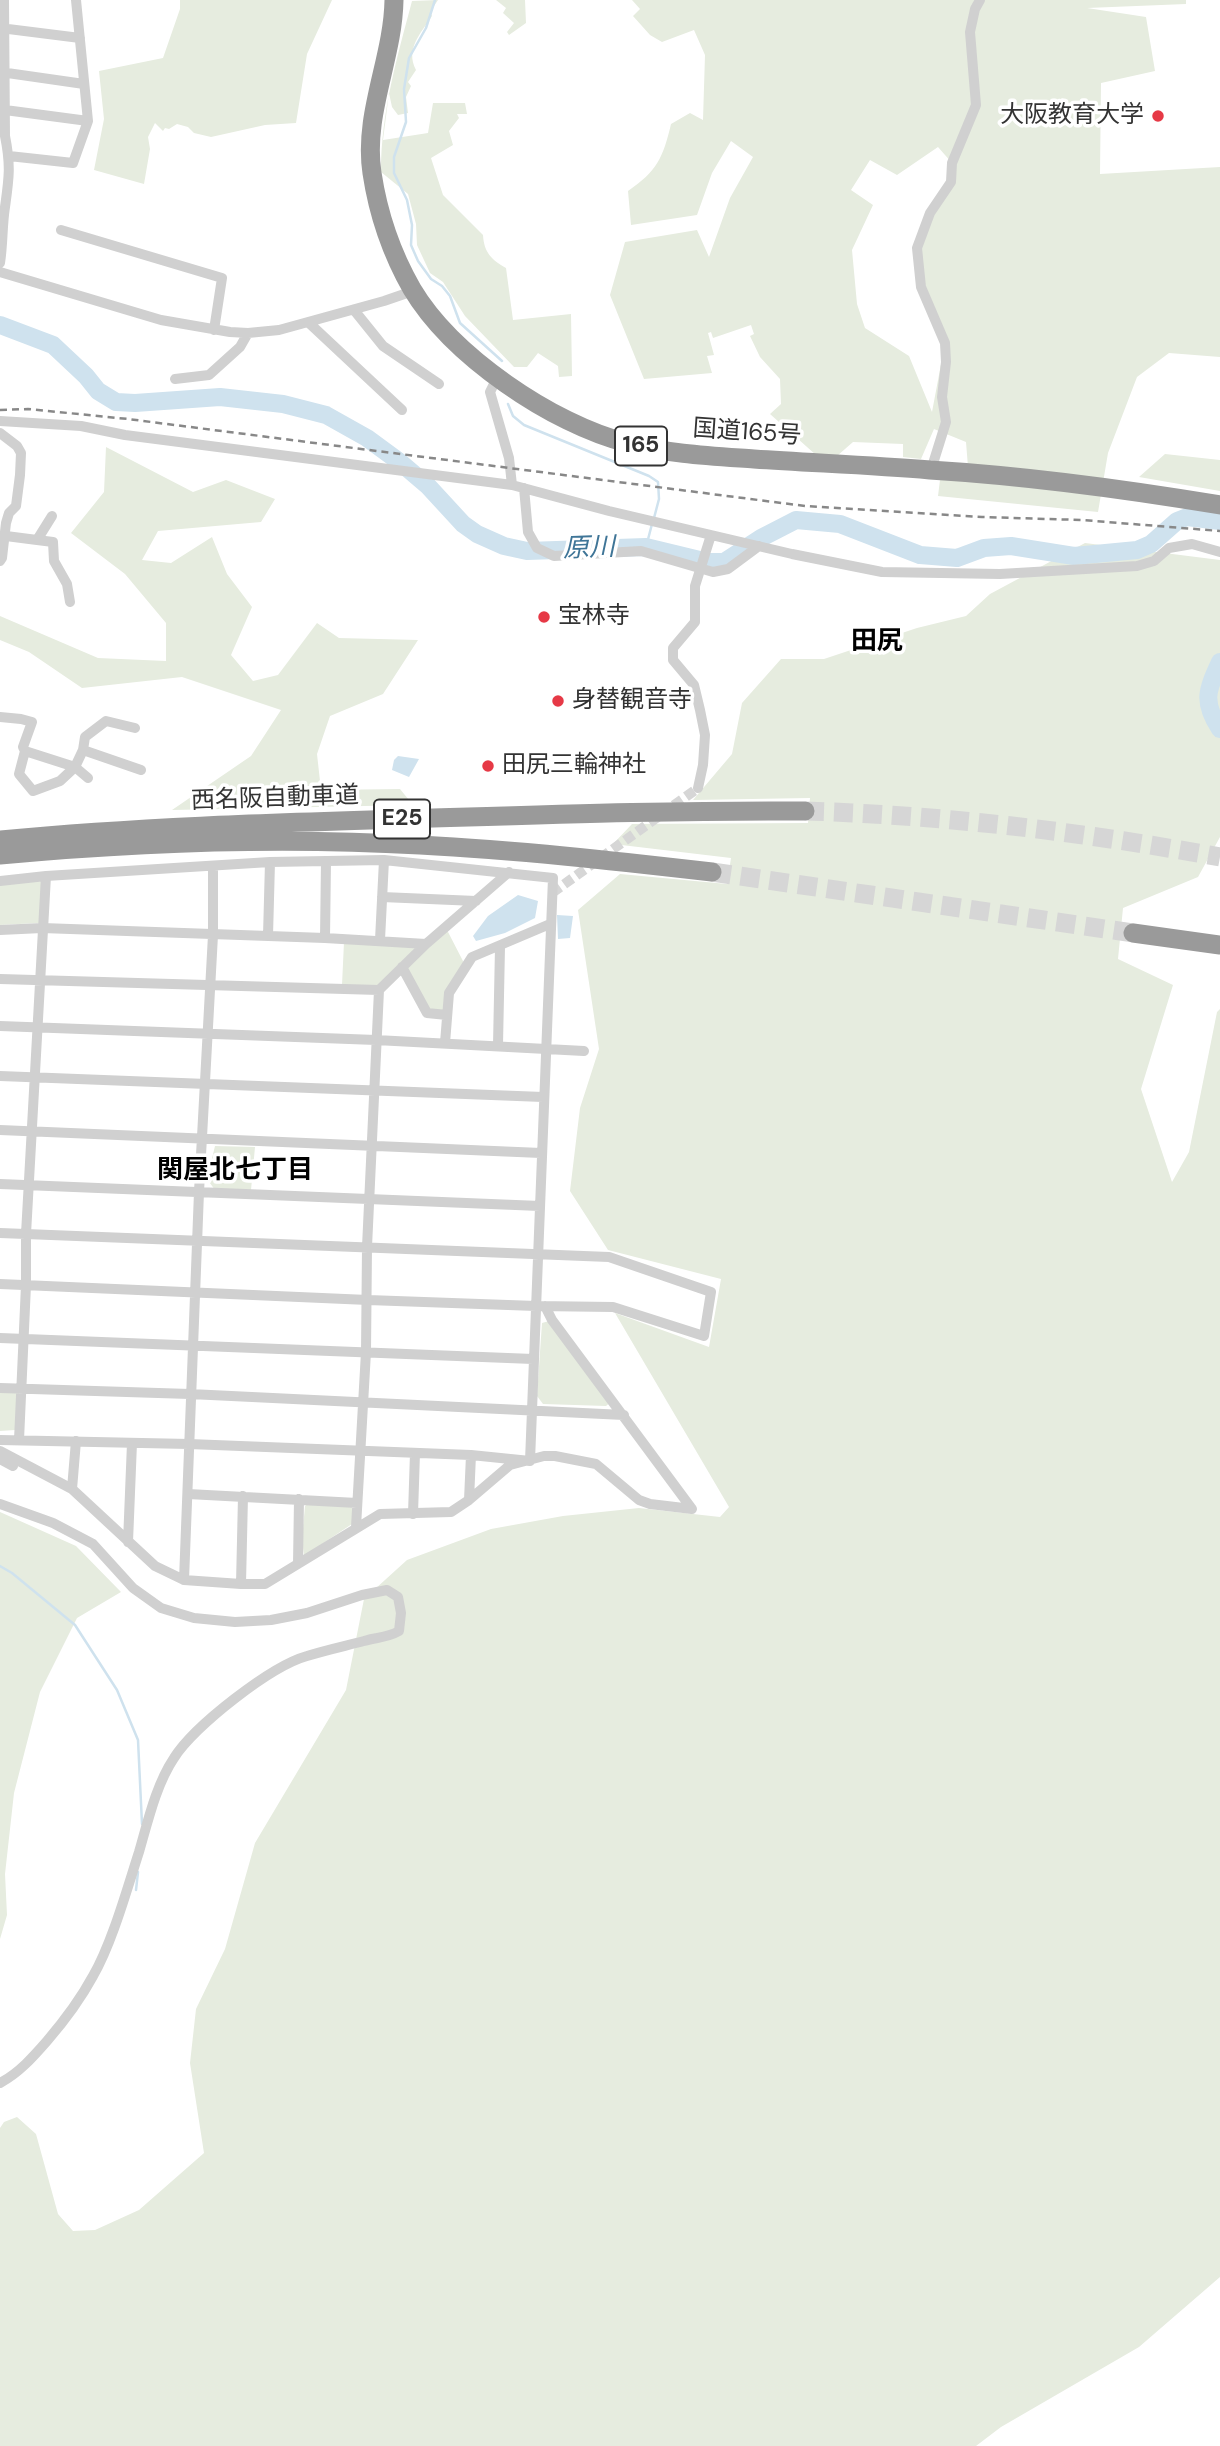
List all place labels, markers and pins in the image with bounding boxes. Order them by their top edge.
place label: 大阪教育大学 [1000,102,1144,130]
marker: 大阪教育大学 [1150,108,1166,124]
place label: 宝林寺 [558,603,630,631]
marker: 宝林寺 [536,609,552,625]
place label: 身替観音寺 [572,687,692,715]
marker: 身替観音寺 [550,693,566,709]
place label: 田尻三輪神社 [502,752,646,780]
marker: 田尻三輪神社 [480,758,496,774]

